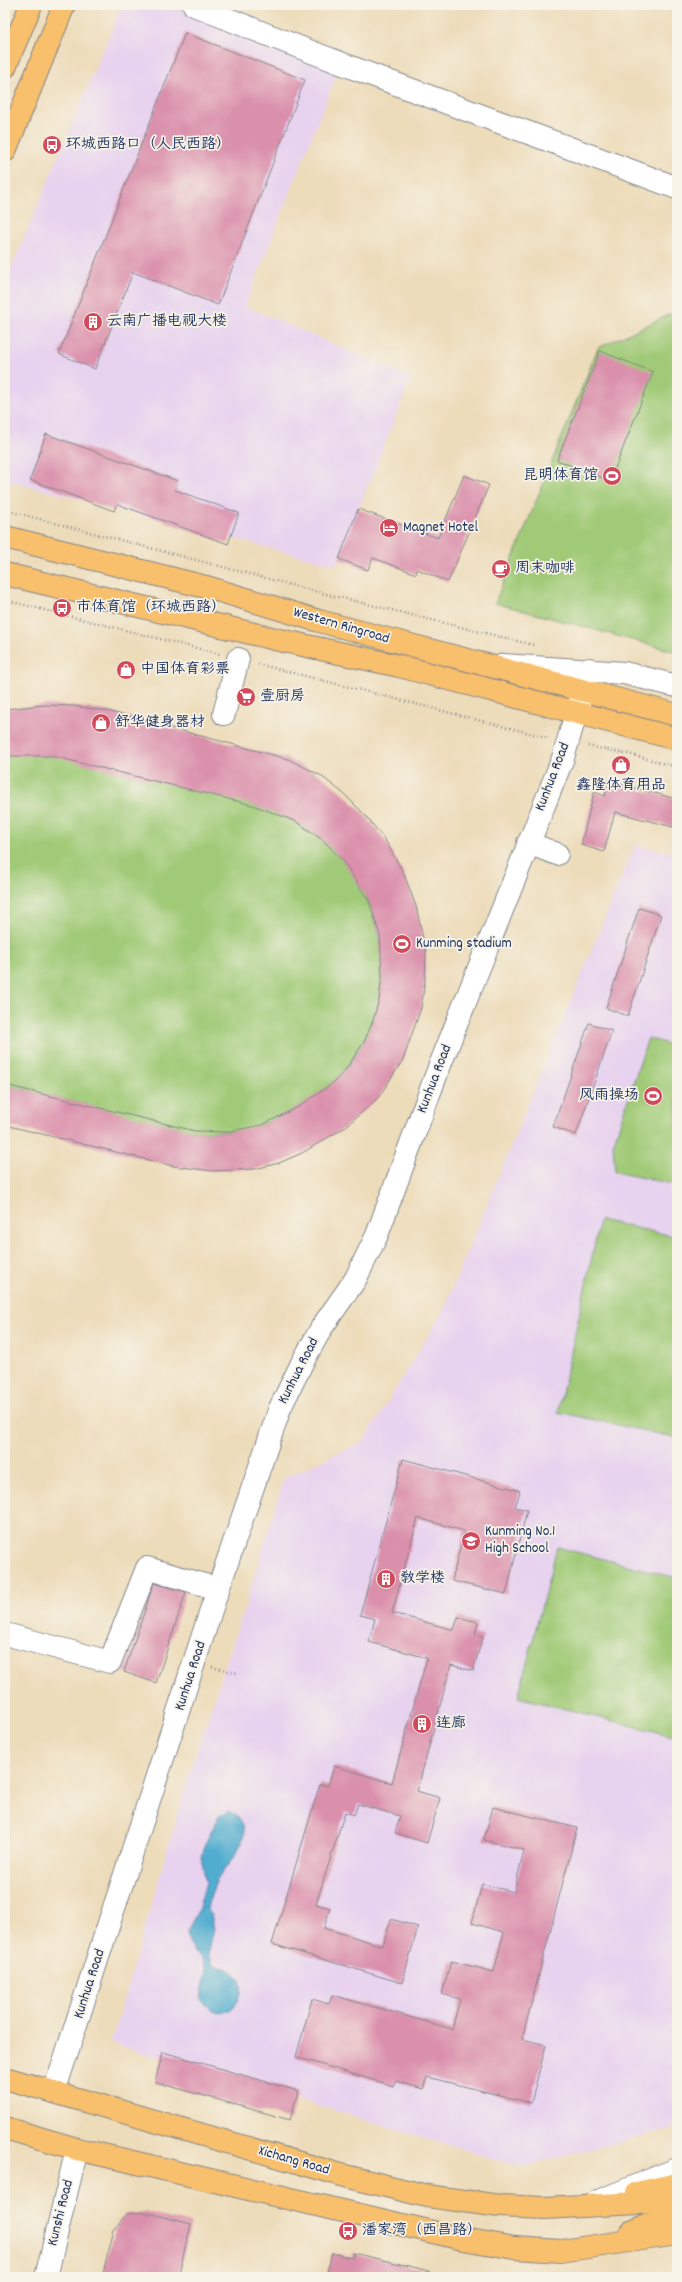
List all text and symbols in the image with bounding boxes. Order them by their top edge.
bus stop icon: 环城西路口（人民西路） [41,134,63,156]
place label: 环城西路口（人民西路） [66,134,231,156]
building icon: 云南广播电视大楼 [82,311,104,333]
place label: 云南广播电视大楼 [107,311,227,333]
place label: 昆明体育馆 [523,465,598,487]
sports icon: 昆明体育馆 [601,465,623,487]
hotel icon: Magnet Hotel [378,517,400,539]
place label: Magnet Hotel [403,517,478,539]
cafe icon: 周末咖啡 [490,558,512,580]
place label: 周末咖啡 [515,558,575,580]
bus stop icon: 市体育馆（环城西路） [51,597,73,619]
place label: 市体育馆（环城西路） [76,597,226,619]
street label: Western Ringroad [290,602,392,650]
shop icon: 中国体育彩票 [115,659,137,681]
place label: 中国体育彩票 [140,659,230,681]
supermarket icon: 壹厨房 [235,686,257,708]
place label: 壹厨房 [260,686,305,708]
shop icon: 舒华健身器材 [90,712,112,734]
place label: 舒华健身器材 [115,712,205,734]
street label: Kunhua Road [530,739,576,815]
shop icon: 鑫隆体育用品 [610,754,632,776]
place label: 鑫隆体育用品 [576,775,666,797]
sports icon: Kunming stadium [391,933,413,955]
place label: Kunming stadium [416,933,512,955]
street label: Kunhua Road [412,1041,458,1117]
place label: 风雨操场 [579,1085,639,1107]
sports icon: 风雨操场 [642,1085,664,1107]
street label: Kunhua Road [273,1334,325,1408]
place label: Kunming No.1 High School [485,1521,555,1560]
school or university icon: Kunming No.1 High School [460,1530,482,1552]
building icon: 教学楼 [375,1568,397,1590]
place label: 教学楼 [400,1568,445,1590]
street label: Kunhua Road [169,1638,213,1714]
building icon: 连廊 [411,1713,433,1735]
place label: 连廊 [436,1713,466,1735]
street label: Kunhua Road [68,1946,112,2022]
street label: Xichang Road [256,2140,332,2182]
street label: Kunshi Road [42,2177,80,2249]
bus stop icon: 潘家湾（西昌路） [337,2220,359,2242]
place label: 潘家湾（西昌路） [362,2220,482,2242]

